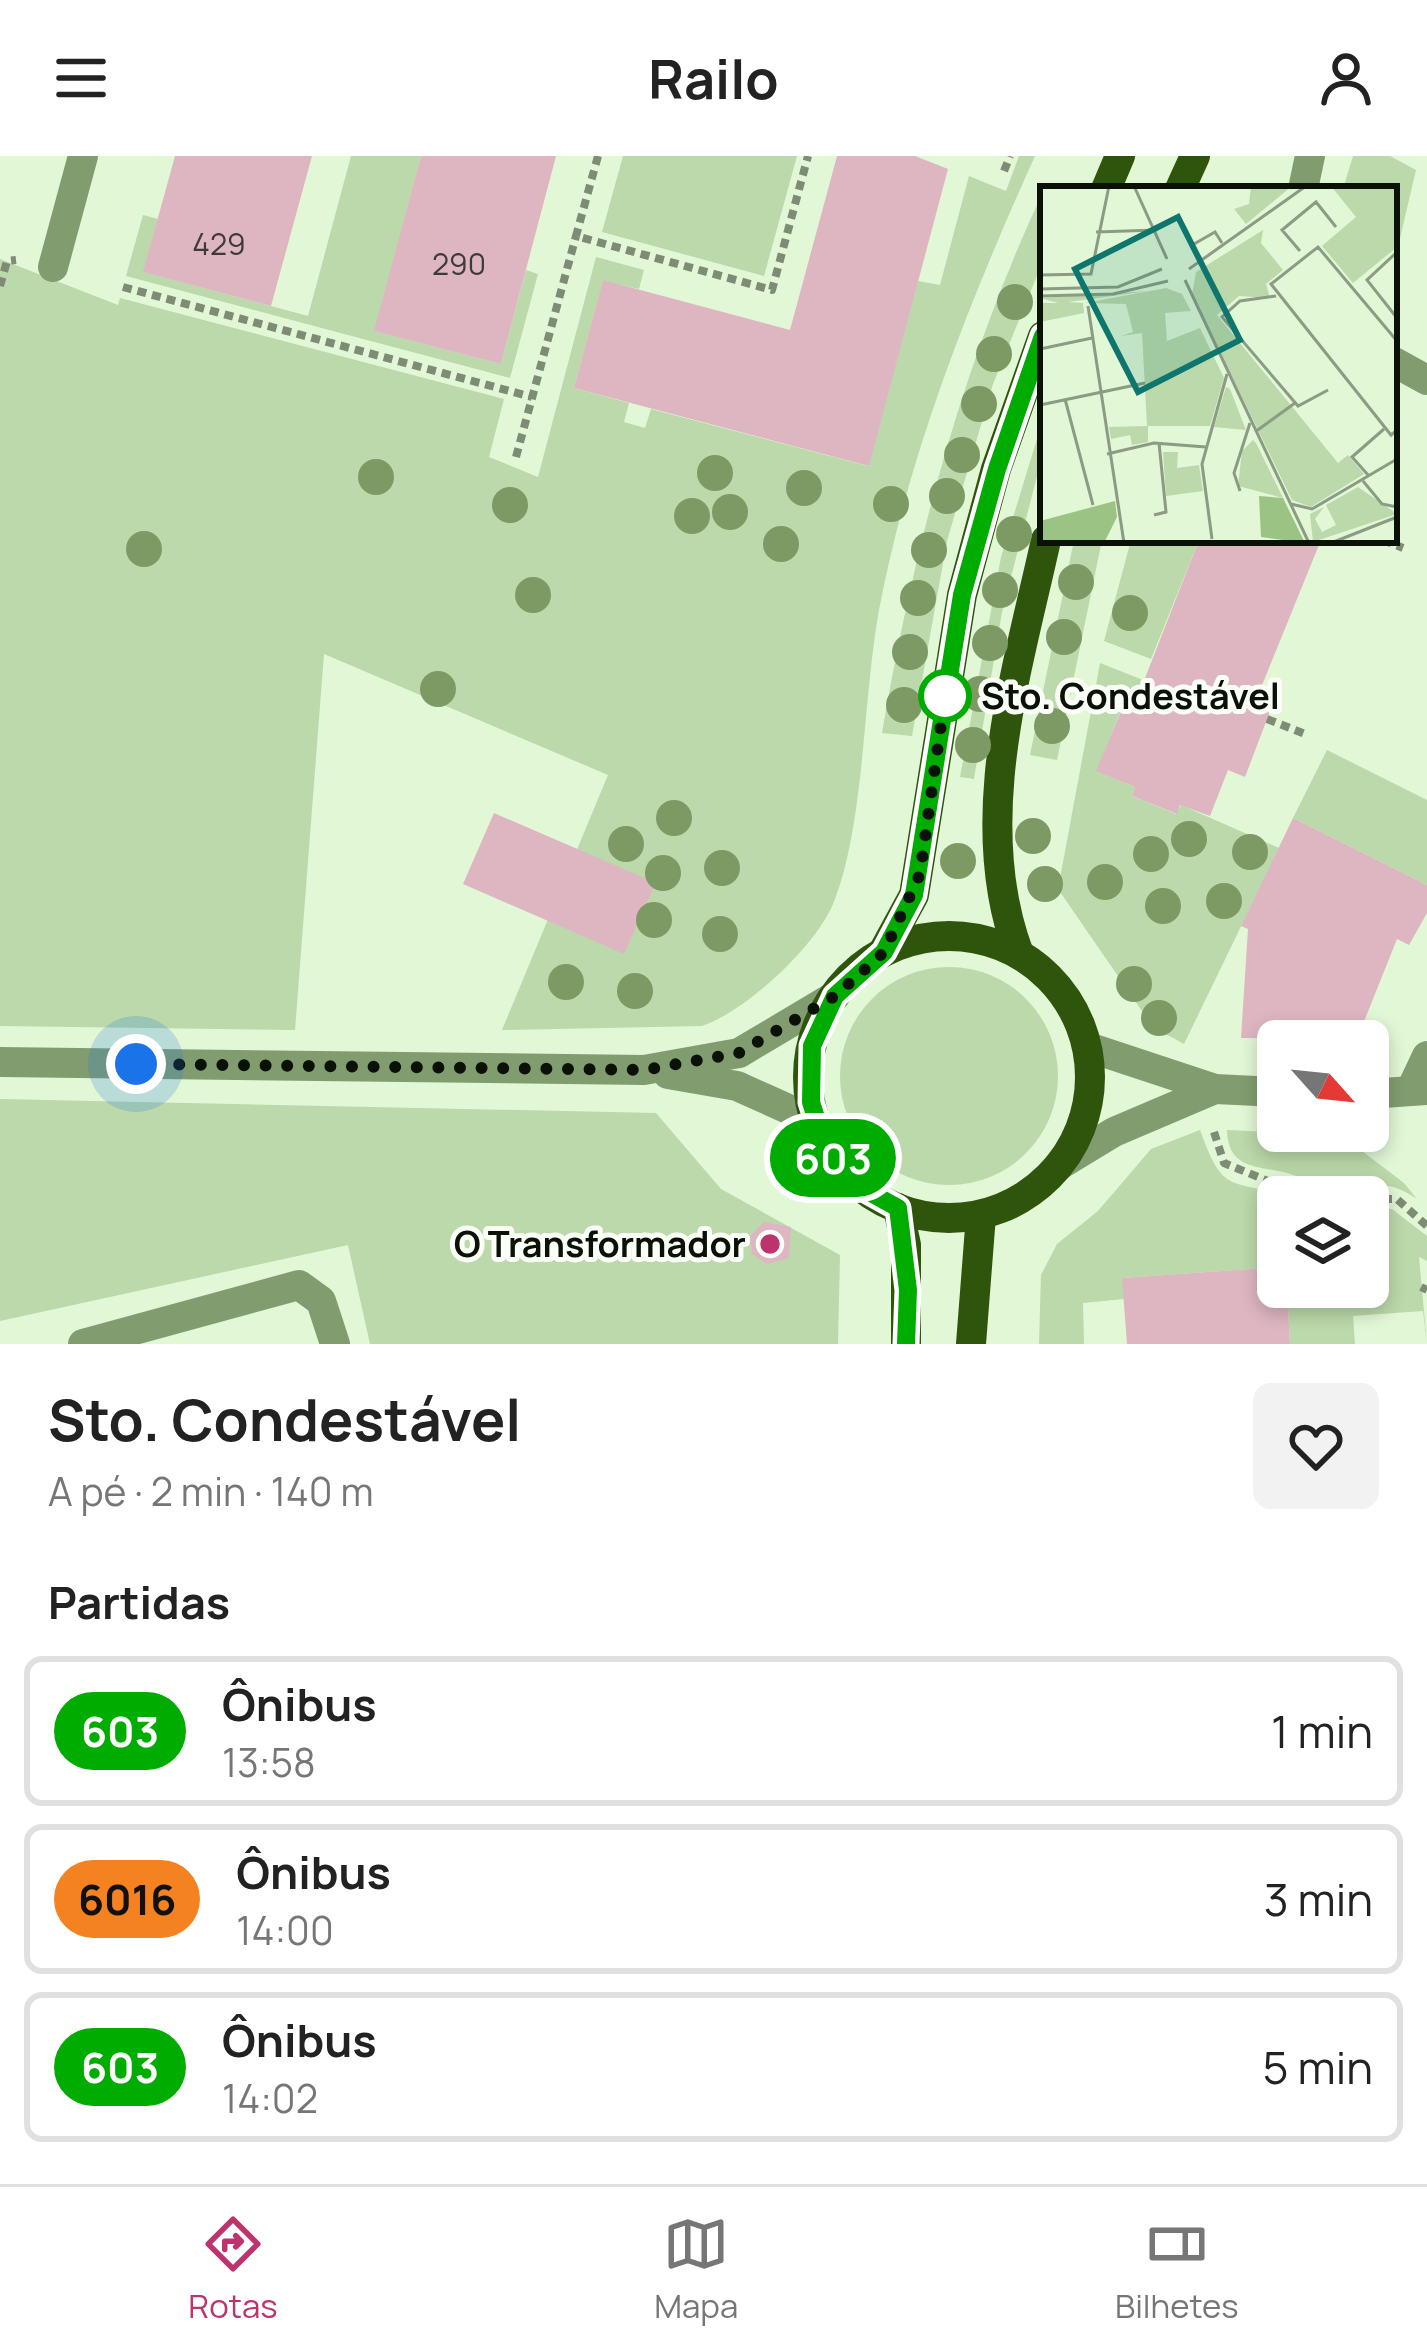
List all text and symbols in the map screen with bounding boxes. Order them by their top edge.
text: Railo [648,41,779,115]
icon: menu [48,45,114,111]
icon: person [1313,45,1379,111]
inset map [1040,186,1397,543]
house number: 429 [192,223,246,264]
house number: 290 [432,243,486,284]
marker: Sto. Condestável [920,671,970,721]
place label: Sto. Condestável [981,671,1280,720]
north arrow [1257,1020,1389,1152]
map controls [1257,1020,1389,1308]
your location [106,1034,166,1094]
line badge: 603 [764,1119,902,1197]
text: 603 [794,1129,872,1187]
button: layers [1257,1176,1389,1308]
place label: O Transformador [454,1219,746,1268]
marker: O Transformador [757,1231,783,1257]
text: Sto. Condestável [48,1380,521,1458]
button: heart [1253,1383,1379,1509]
text: A pé · 2 min · 140 m [48,1464,374,1518]
text: Partidas [48,1571,230,1633]
text: Ônibus [222,1673,377,1735]
text: 1 min [1271,1700,1373,1762]
text: 603 [81,1702,159,1760]
text: 13:58 [222,1735,316,1789]
text: Ônibus [236,1841,391,1903]
text: 3 min [1264,1868,1373,1930]
text: 6016 [78,1870,176,1928]
text: 14:00 [236,1903,334,1957]
text: Ônibus [222,2009,377,2071]
text: 5 min [1263,2036,1373,2098]
text: 603 [81,2038,159,2096]
text: 14:02 [222,2071,318,2125]
tab: Rotas [188,2211,278,2328]
tab: Mapa [654,2211,738,2328]
tab: Bilhetes [1115,2211,1239,2328]

